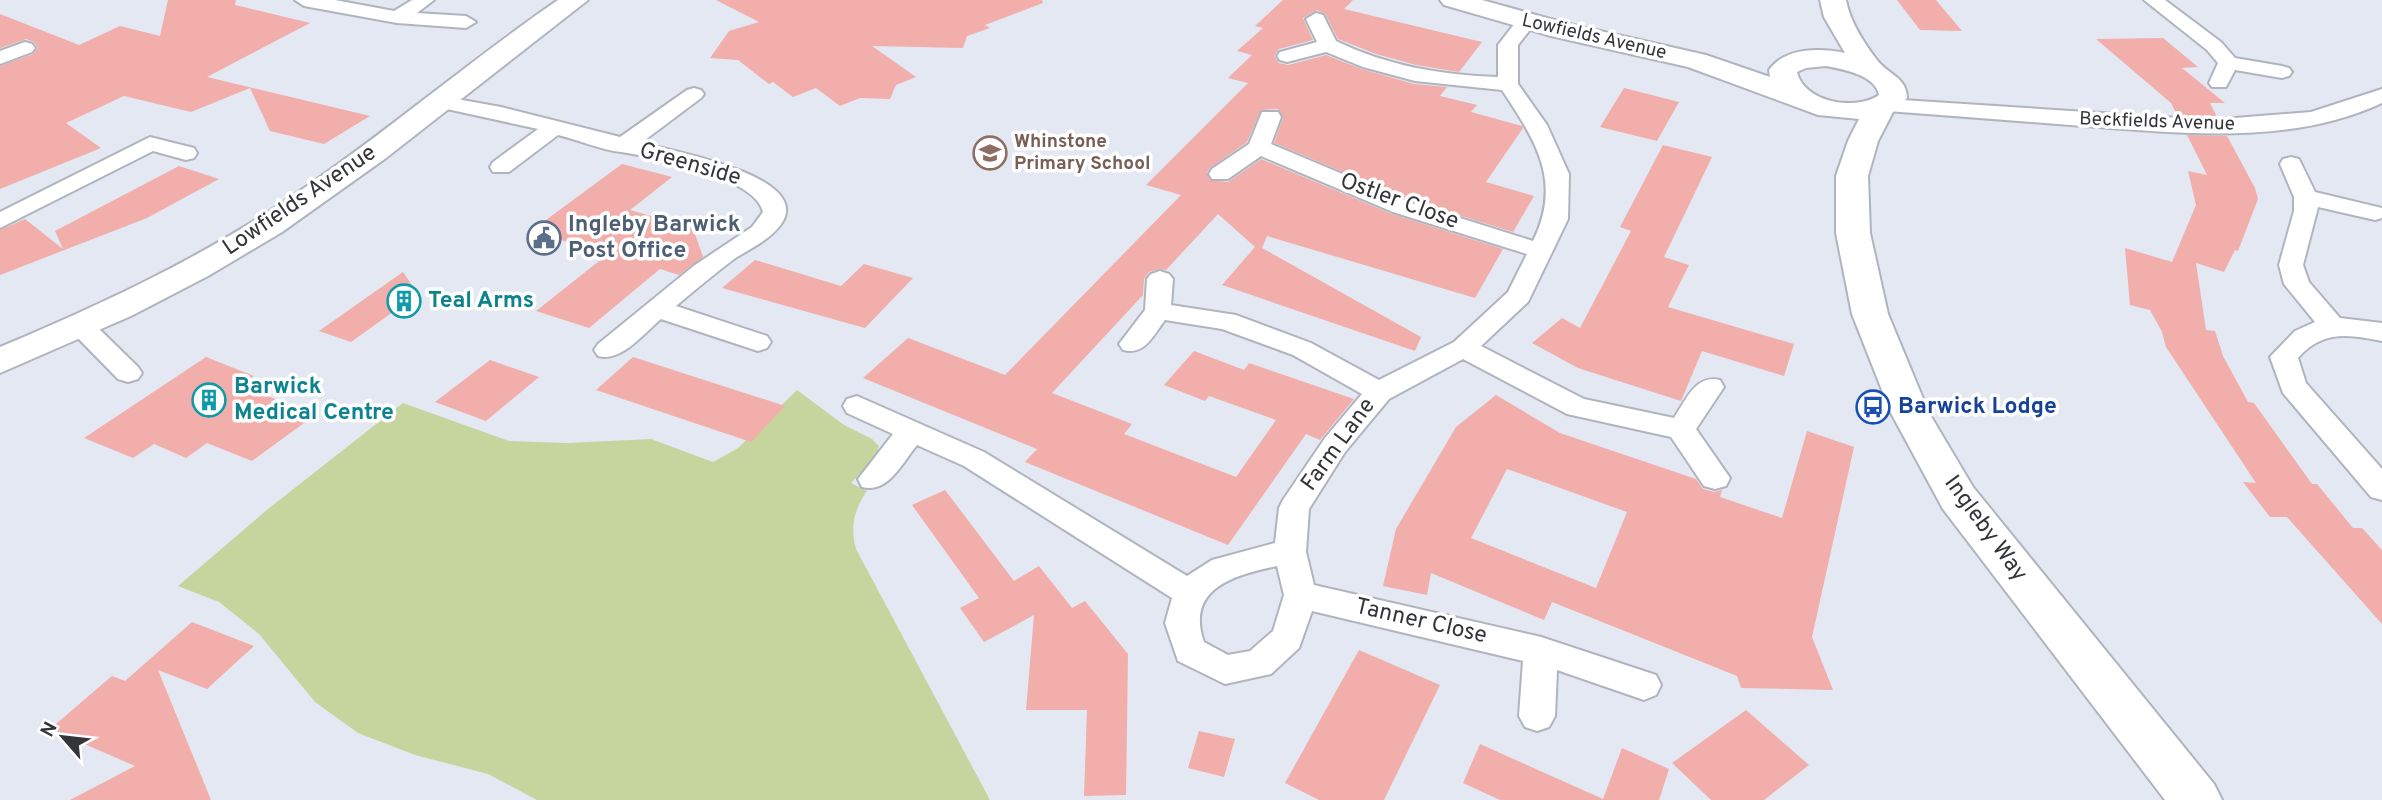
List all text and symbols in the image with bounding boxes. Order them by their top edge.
street label: Lowfields Avenue [1519,9,1669,65]
street label: Beckfields Avenue [2079,107,2235,137]
place label: Whinstone Primary School [1014,130,1150,176]
school or university icon: Whinstone Primary School [971,134,1009,172]
street label: Greenside [636,137,744,193]
street label: Lowfields Avenue [218,139,382,263]
street label: Ostler Close [1336,167,1462,237]
place label: Ingleby Barwick Post Office [568,211,741,266]
public building icon: Ingleby Barwick Post Office [525,219,563,257]
building icon: Teal Arms [385,282,423,320]
place label: Teal Arms [428,287,534,316]
place label: Barwick Medical Centre [234,373,394,428]
building icon: Barwick Medical Centre [190,381,228,419]
bus stop icon: Barwick Lodge [1854,388,1892,426]
street label: Farm Lane [1295,393,1383,497]
place label: Barwick Lodge [1898,393,2057,422]
street label: Ingleby Way [1937,470,2033,588]
street label: Tanner Close [1352,593,1490,651]
north arrow [28,702,98,772]
text: N [36,718,64,742]

